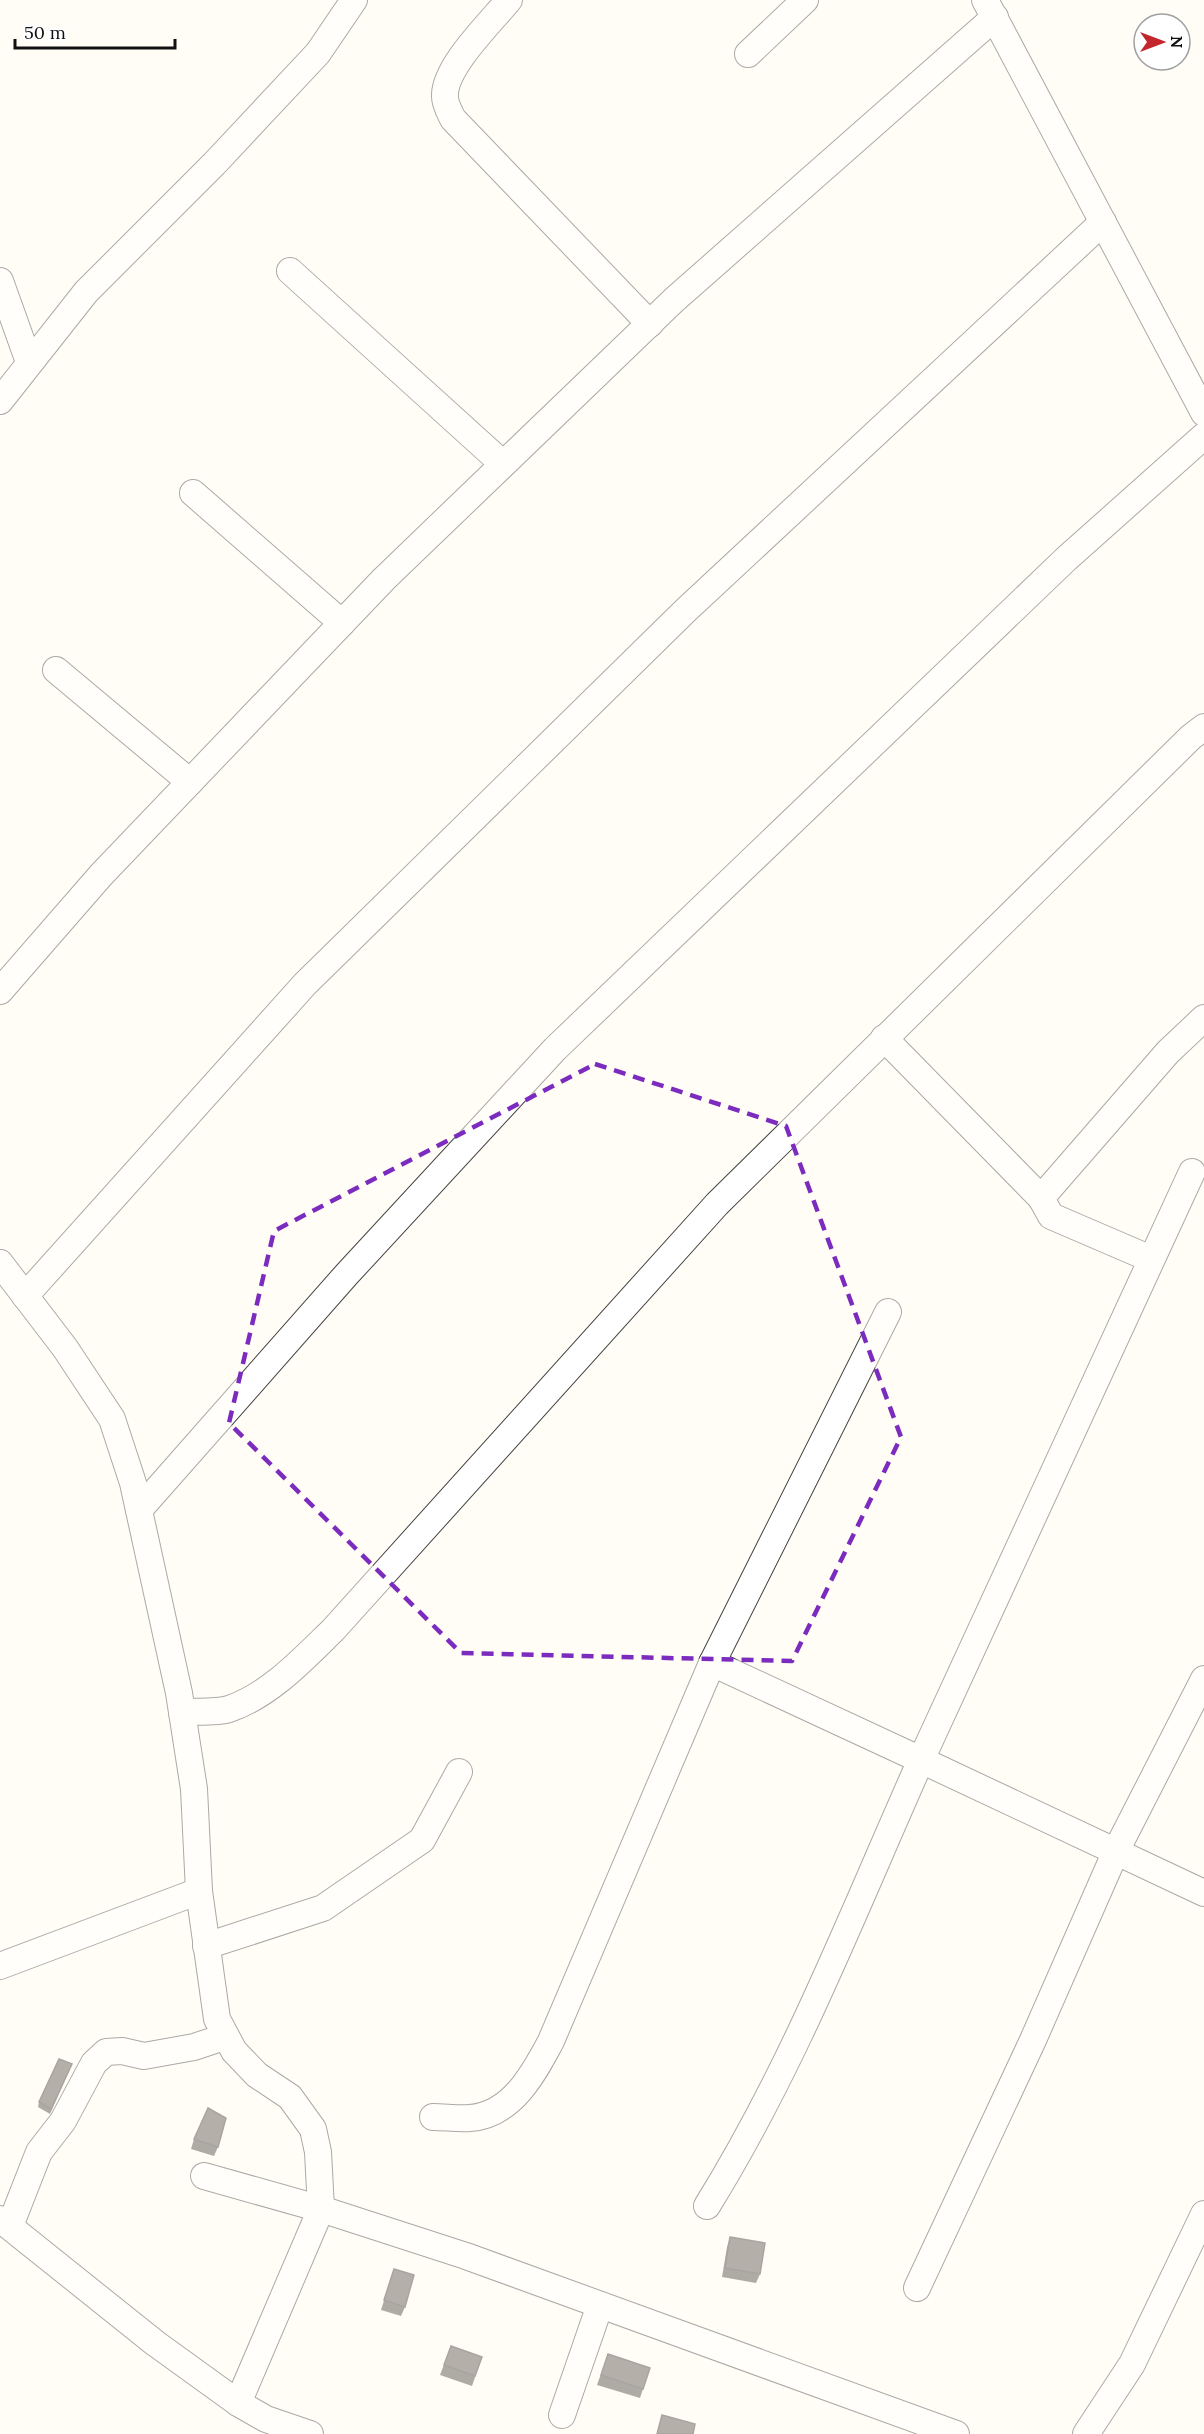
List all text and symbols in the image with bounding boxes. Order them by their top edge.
scale bar [15,12,176,50]
north arrow [1132,12,1192,72]
text: 50 m [24,21,66,44]
text: N [1167,36,1187,48]

